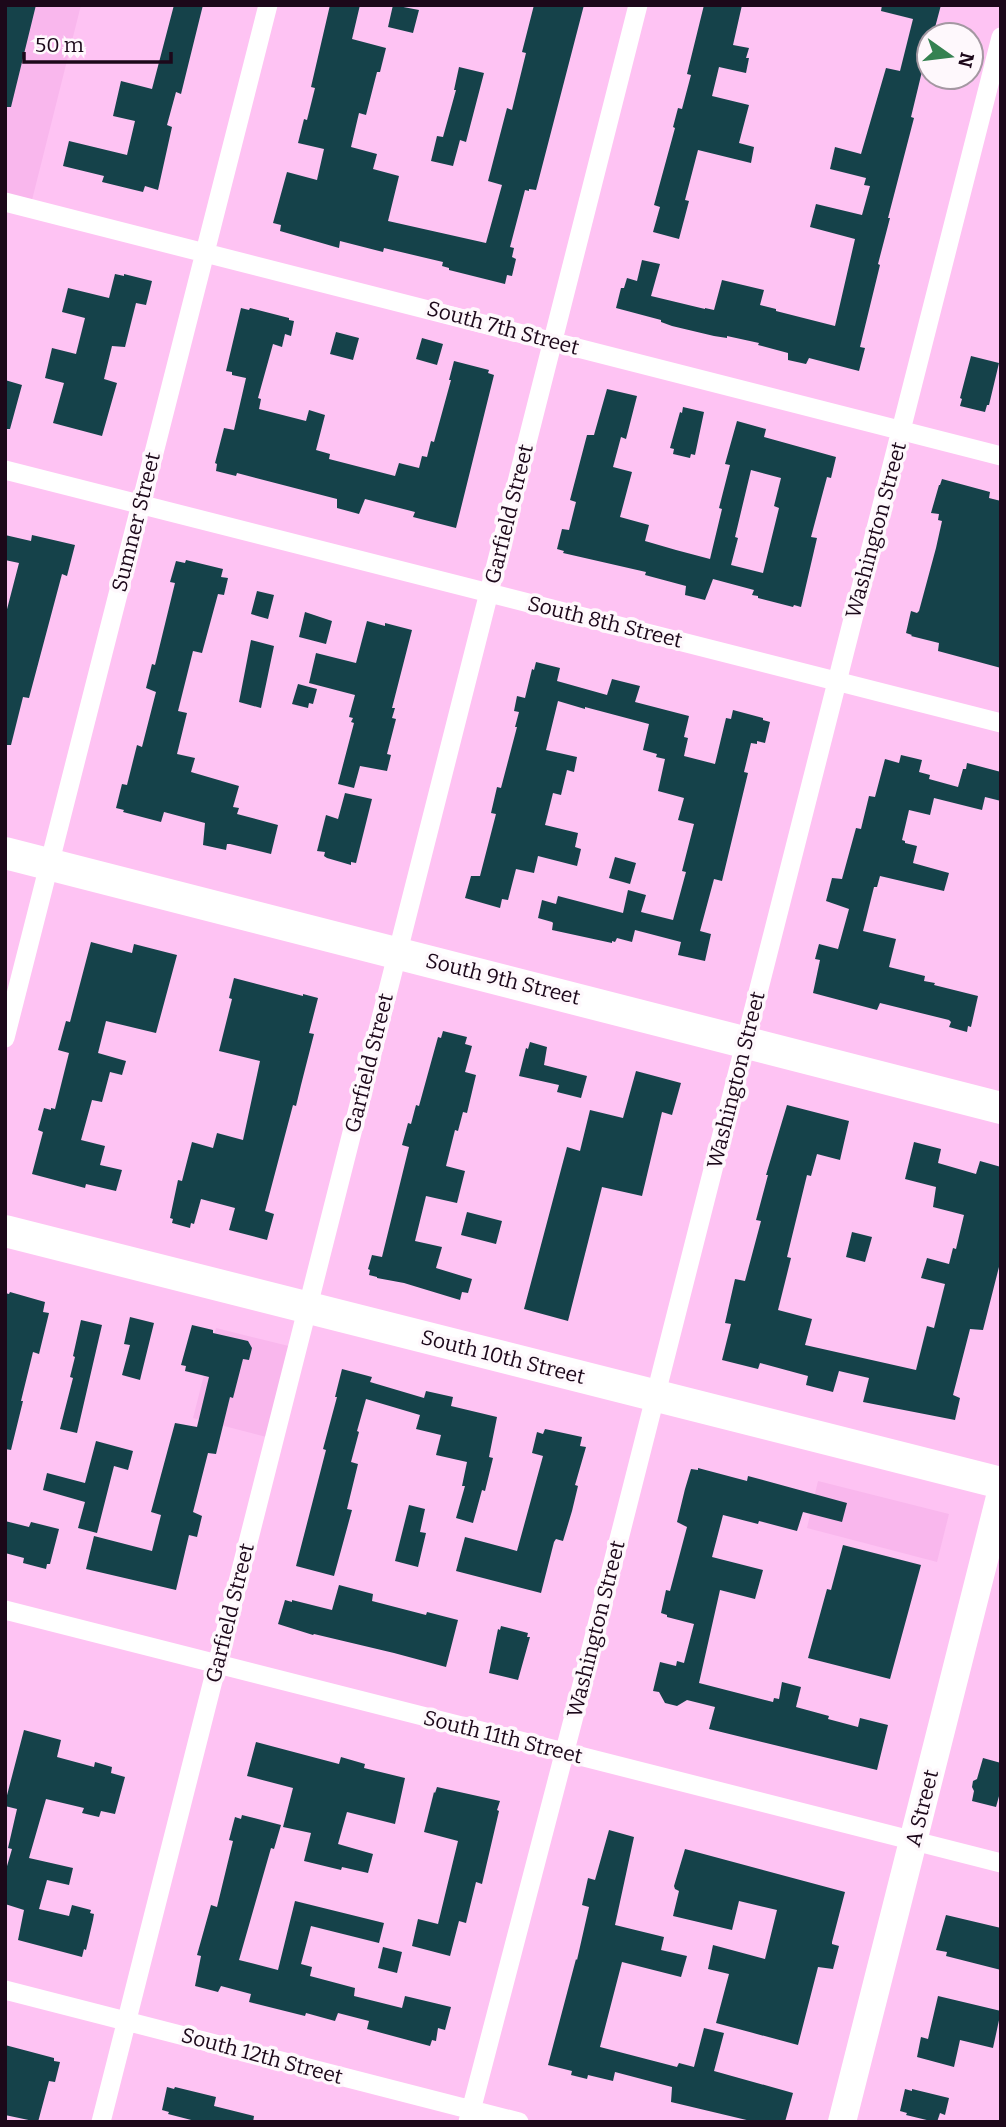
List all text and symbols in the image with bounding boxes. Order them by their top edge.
scale bar [24,21,172,65]
north arrow [915,21,985,91]
text: 50 m [35,32,84,58]
text: N [953,50,979,70]
street label: South 7th Street [424,295,582,361]
street label: Washington Street [840,439,912,621]
street label: Garfield Street [479,441,539,587]
street label: Sumner Street [106,449,166,594]
street label: South 8th Street [525,590,685,654]
street label: South 9th Street [423,947,583,1011]
street label: Washington Street [701,988,771,1171]
street label: Garfield Street [339,990,399,1136]
street label: South 10th Street [418,1324,588,1390]
street label: Washington Street [561,1537,631,1720]
street label: Garfield Street [200,1540,260,1686]
street label: South 11th Street [421,1705,586,1769]
street label: A Street [900,1766,944,1849]
street label: South 12th Street [178,2022,346,2090]

